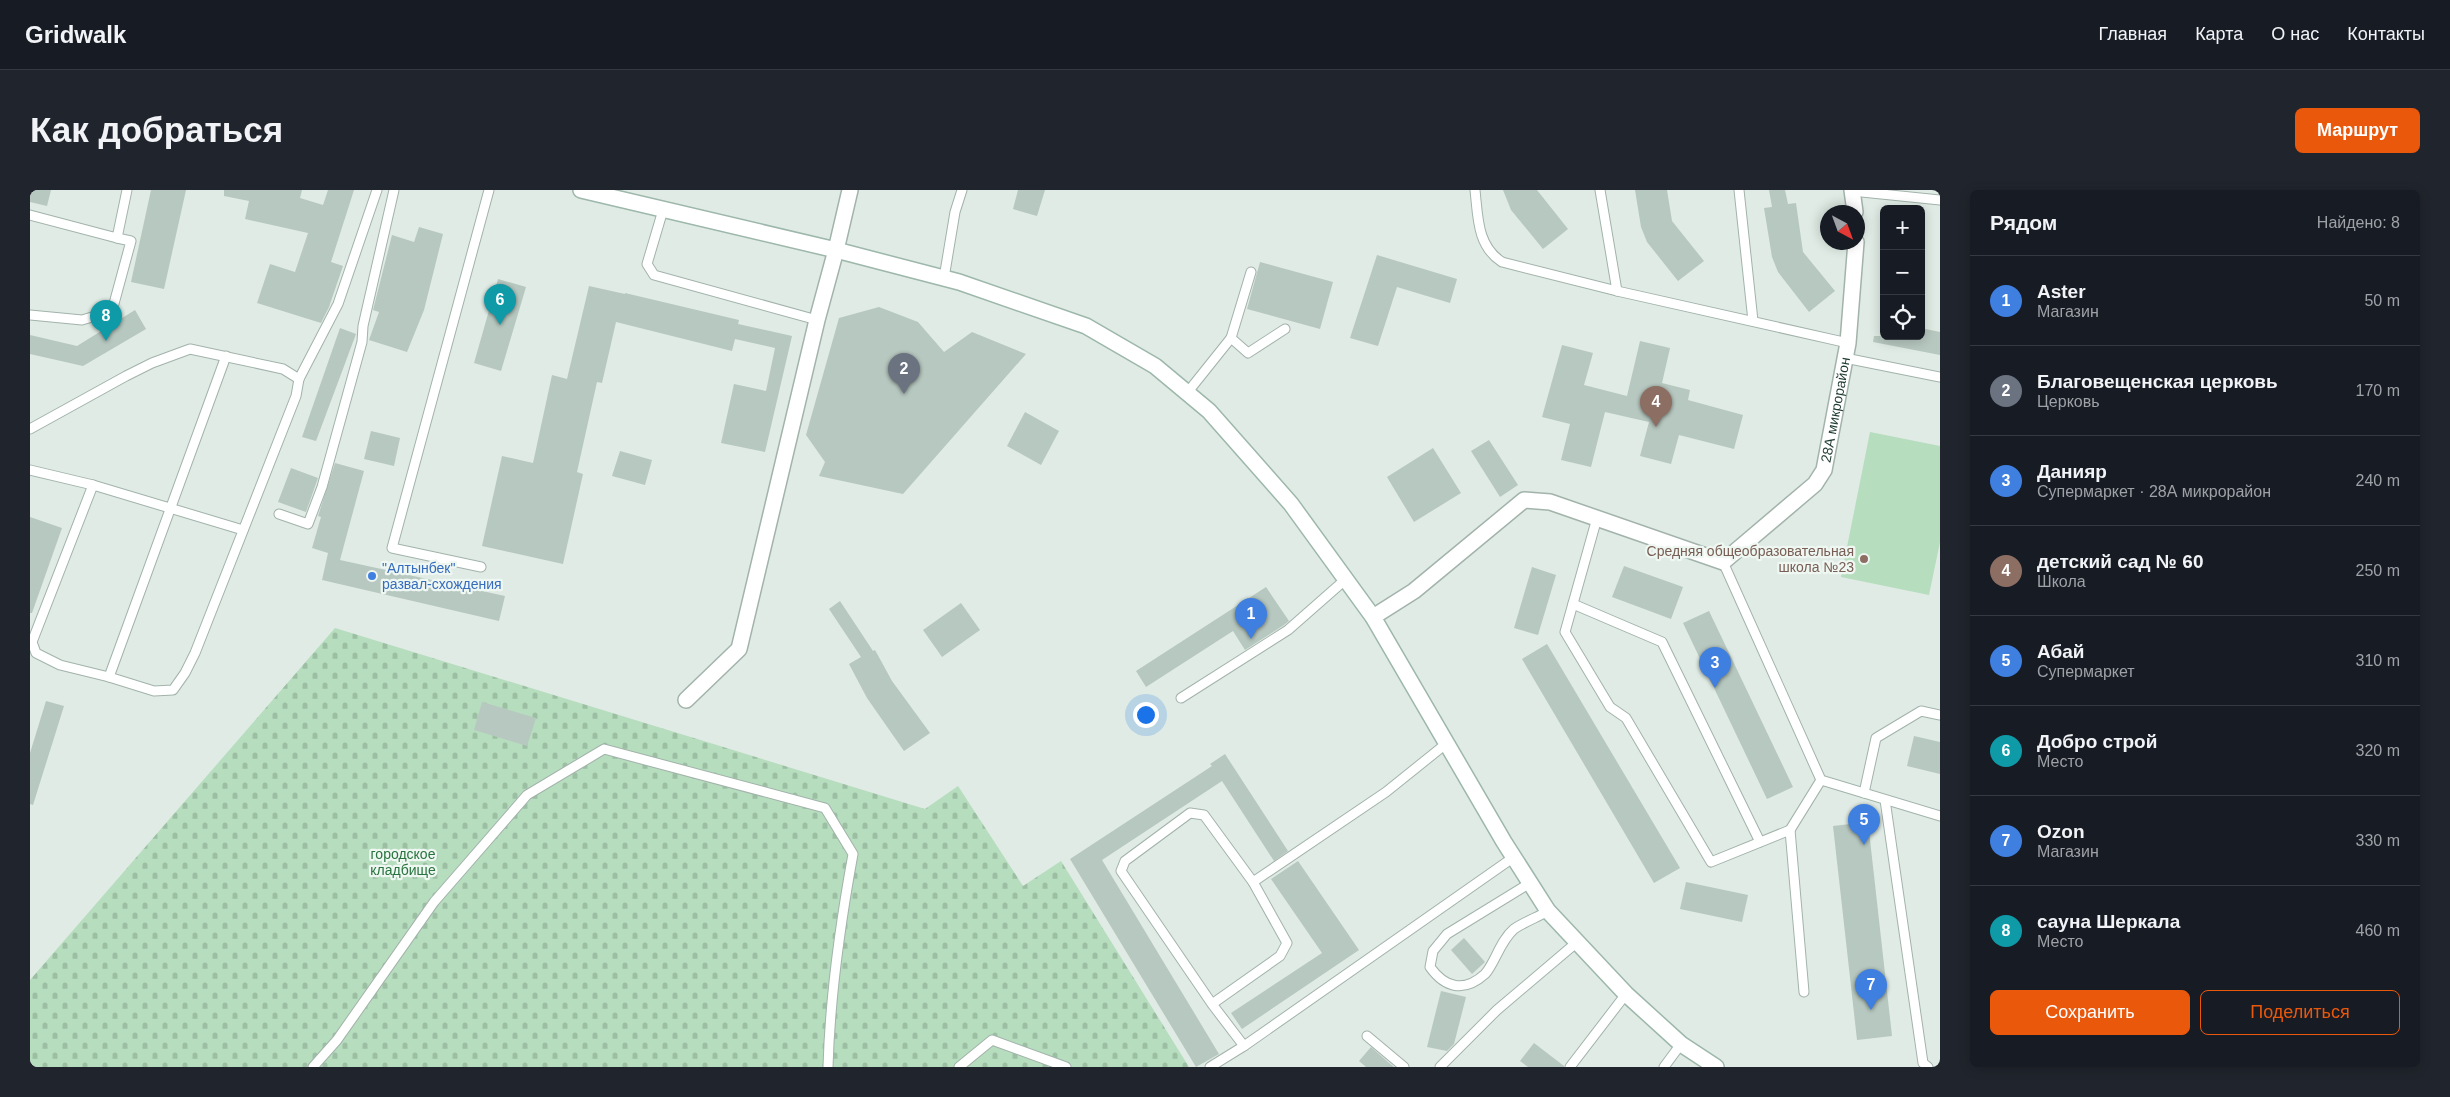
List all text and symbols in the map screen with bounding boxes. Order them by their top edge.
text: Gridwalk [25,21,126,48]
text: Главная [2099,24,2167,44]
text: Карта [2195,24,2243,44]
text: О нас [2271,24,2319,44]
text: Контакты [2347,24,2425,44]
button: Маршрут [2295,108,2420,153]
text: Как добраться [30,110,283,149]
north arrow [1820,205,1865,250]
map controls [1880,205,1925,340]
button: + [1880,205,1925,250]
text: Рядом [1990,211,2057,234]
text: Найдено: 8 [2317,214,2400,231]
button: − [1880,250,1925,295]
text: Aster [2037,281,2086,302]
pin: 6 [484,284,516,325]
text: 1 [2002,292,2010,309]
text: 50 m [2364,292,2400,309]
button: locate [1880,295,1925,340]
pin: 8 [90,300,122,341]
text: Магазин [2037,303,2099,320]
pin: 2 [888,353,920,394]
street label: 28А микрорайон [1818,356,1853,464]
text: Благовещенская церковь [2037,371,2278,392]
text: 2 [2002,382,2010,399]
text: 170 m [2356,382,2400,399]
pin: 4 [1640,386,1672,427]
text: Церковь [2037,393,2100,410]
text: Данияр [2037,461,2107,482]
text: 3 [2002,472,2010,489]
text: 240 m [2356,472,2400,489]
text: Супермаркет · 28А микрорайон [2037,483,2271,500]
place label: Средняя общеобразовательная школа №23 [1647,543,1854,575]
text: детский сад № 60 [2037,551,2203,572]
marker: Средняя общеобразовательная школа №23 [1858,553,1870,565]
place label: "Алтынбек" развал-схождения [382,560,502,592]
text: 4 [2002,562,2010,579]
text: 250 m [2356,562,2400,579]
marker: "Алтынбек" развал-схождения [366,570,378,582]
text: Школа [2037,573,2086,590]
pin: 1 [1235,598,1267,639]
text: Абай [2037,641,2084,662]
pin: 3 [1699,647,1731,688]
text: 5 [2002,652,2010,669]
text: 310 m [2356,652,2400,669]
text: Супермаркет [2037,663,2135,680]
your location [1133,702,1159,728]
text: Добро строй [2037,731,2157,752]
text: 6 [2002,742,2010,759]
text: 320 m [2356,742,2400,759]
text: Место [2037,753,2083,770]
pin: 5 [1848,804,1880,845]
text: Ozon [2037,821,2085,842]
text: 7 [2002,832,2010,849]
text: 330 m [2356,832,2400,849]
text: Магазин [2037,843,2099,860]
park label: городское кладбище [370,846,436,878]
text: сауна Шеркала [2037,911,2180,932]
text: 8 [2002,922,2010,939]
text: 460 m [2356,922,2400,939]
text: Место [2037,933,2083,950]
pin: 7 [1855,969,1887,1010]
button: Сохранить [1990,990,2190,1035]
button: Поделиться [2200,990,2400,1035]

